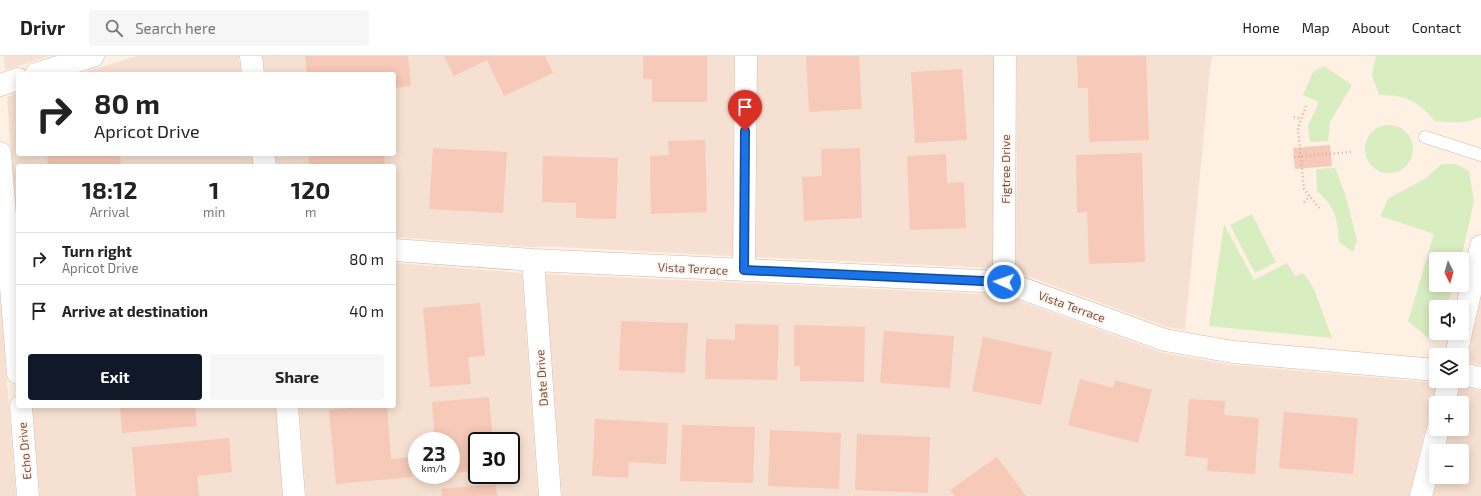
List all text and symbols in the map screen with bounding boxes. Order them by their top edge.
search box [89,10,369,46]
text: Drivr [20,16,65,39]
icon: search [103,17,125,39]
text: Search here [135,19,216,37]
text: Home [1243,19,1280,36]
text: Map [1302,19,1330,36]
text: About [1352,19,1390,36]
text: Contact [1412,19,1461,36]
text: 80 m [94,86,160,120]
icon: right [28,88,80,140]
pin [728,90,762,131]
icon: arrive [734,96,756,118]
text: Apricot Drive [94,120,200,142]
street label: Figtree Drive [998,134,1012,204]
text: 18:12 [82,175,137,204]
text: 1 [209,175,219,204]
text: 120 [291,175,330,204]
text: Arrival [90,204,129,220]
text: min [203,204,225,220]
text: m [305,204,316,220]
text: Turn right [62,242,132,260]
icon: right [28,248,50,270]
text: 80 m [349,250,384,268]
north arrow [1429,252,1469,292]
map controls [1429,252,1469,484]
street label: Vista Terrace [657,259,729,277]
text: Apricot Drive [62,260,138,276]
position arrow [983,261,1025,303]
street label: Vista Terrace [1037,287,1107,325]
icon: arrive [28,300,50,322]
button: sound [1429,300,1469,340]
text: Arrive at destination [62,302,208,320]
text: 40 m [349,302,384,320]
button: layers [1429,348,1469,388]
street label: Date Drive [532,349,550,407]
button: Exit [28,354,202,400]
button: Share [210,354,384,400]
button: + [1429,396,1469,436]
street label: Echo Drive [15,422,33,480]
speed limit sign: 30 [468,432,520,484]
text: 23 [423,441,445,465]
button: − [1429,444,1469,484]
text: km/h [422,462,446,474]

